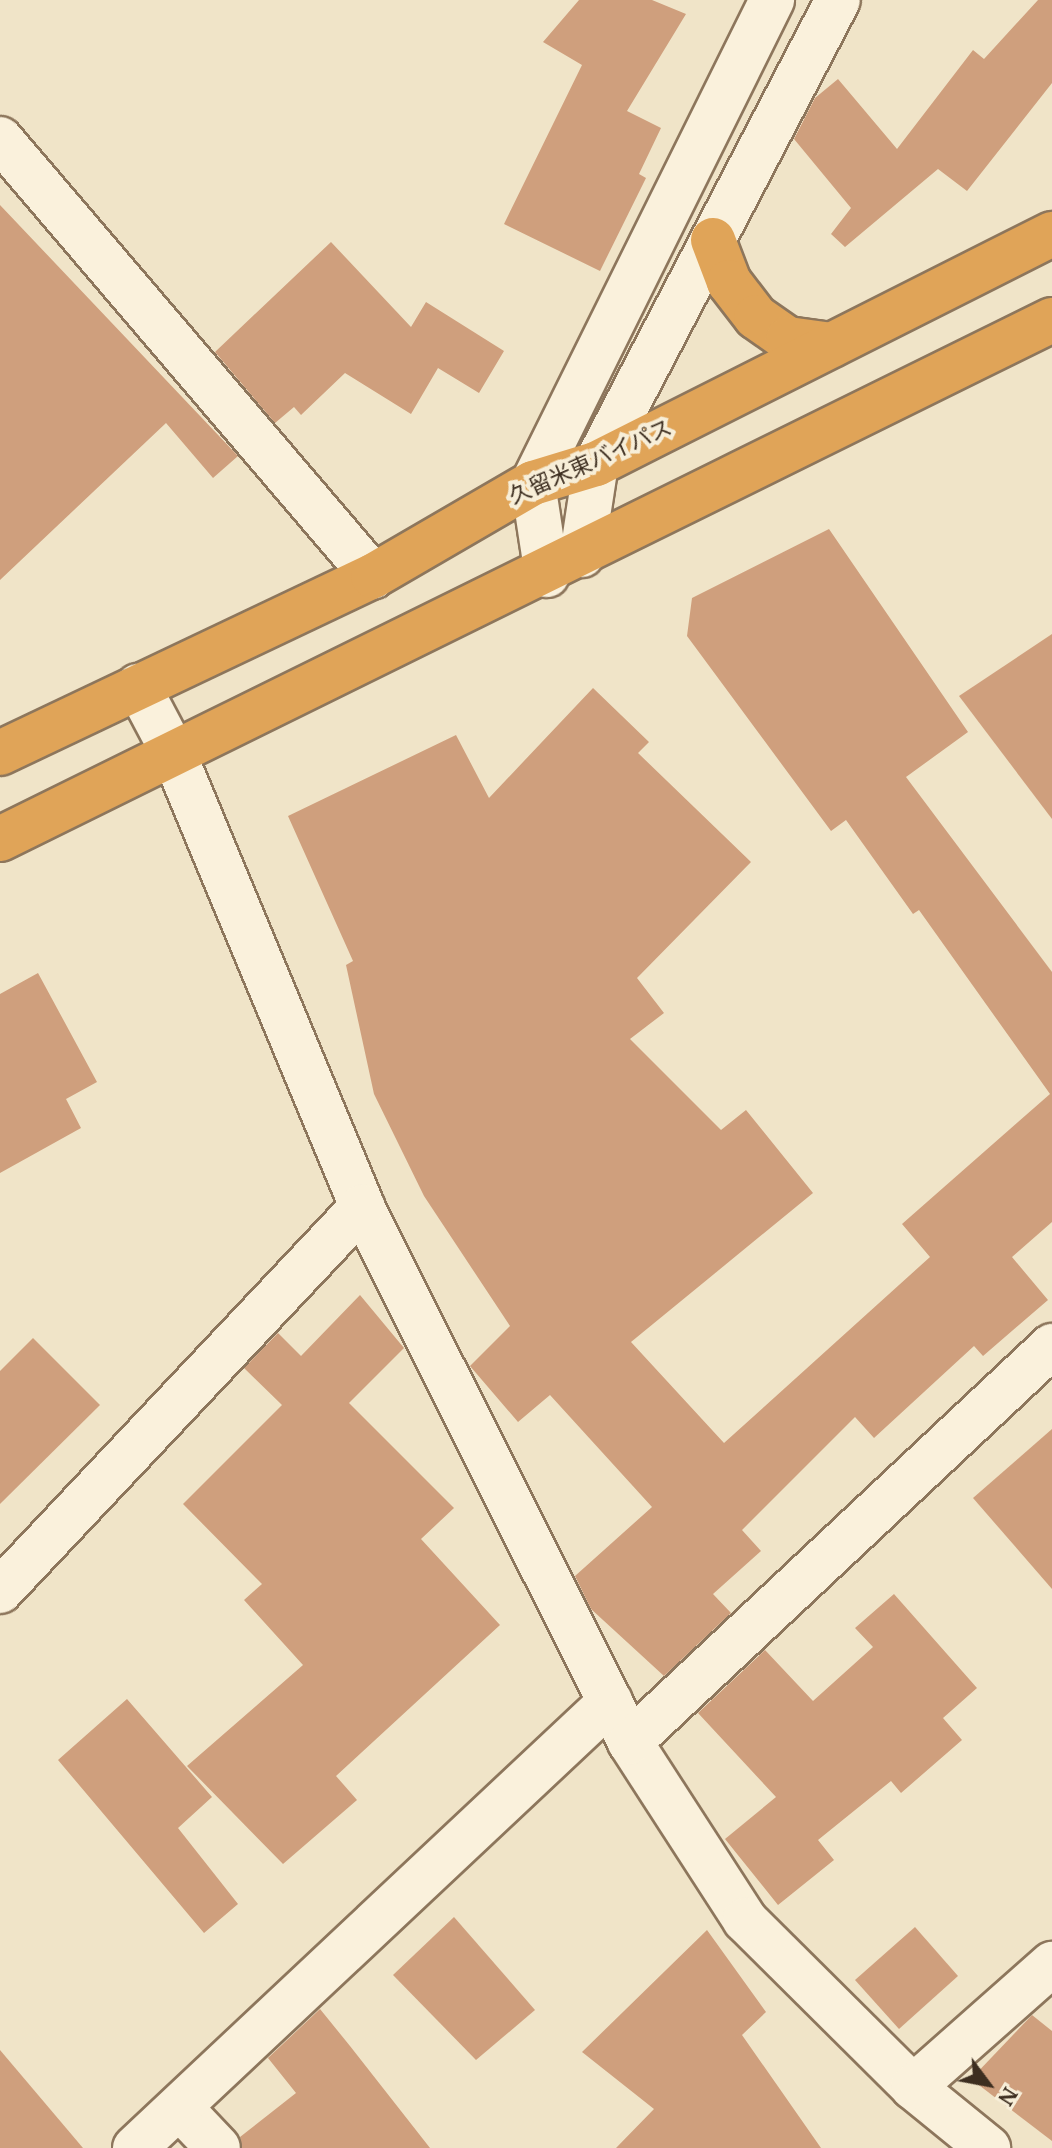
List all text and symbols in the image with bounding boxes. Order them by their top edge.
street label: 久留米東バイパス [504,413,676,509]
north arrow [948,2044,1028,2124]
text: N [992,2082,1025,2112]

